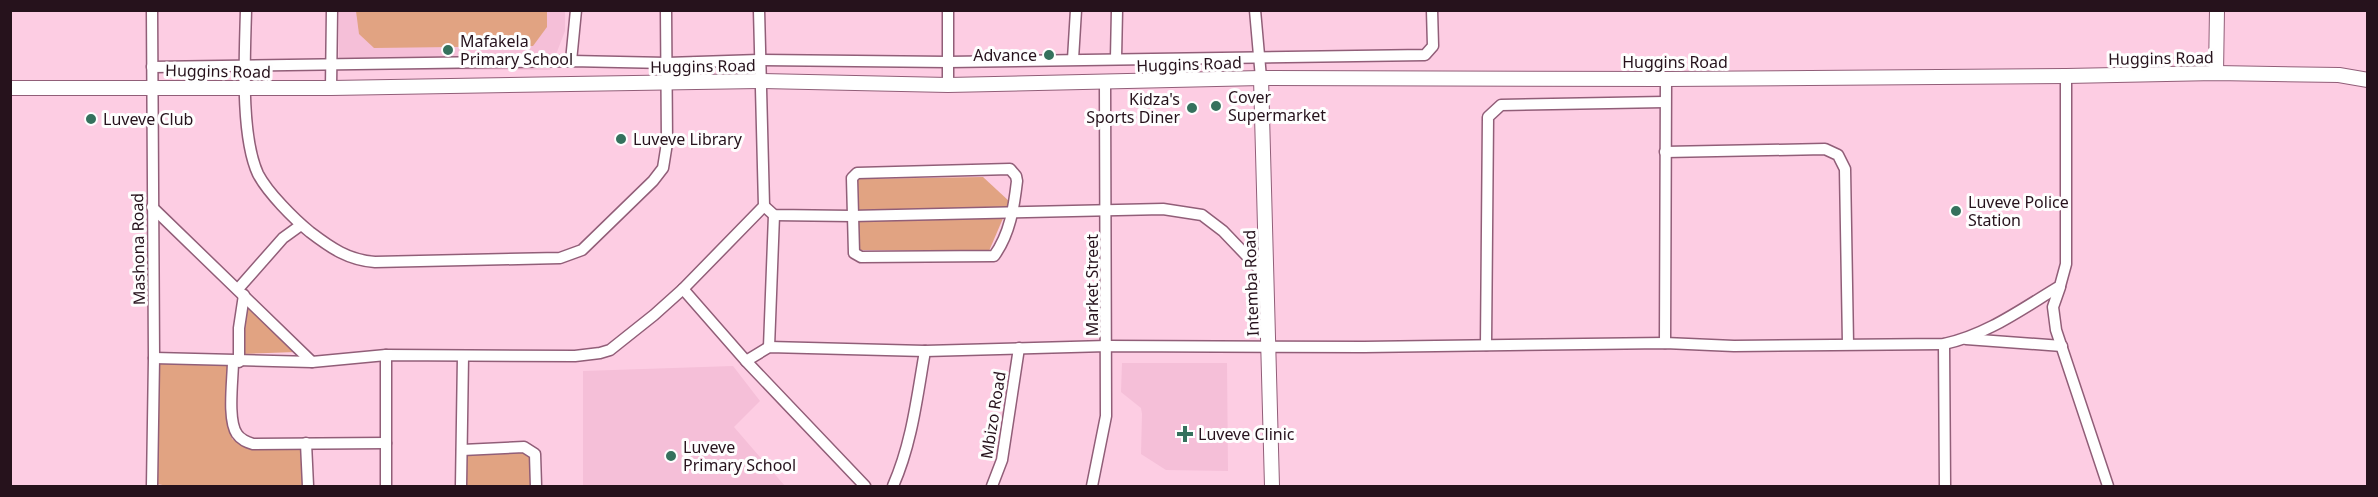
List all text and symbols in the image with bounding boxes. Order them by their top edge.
place label: Mafakela Primary School [460,30,573,70]
marker: Mafakela Primary School [441,43,455,57]
place label: Advance [973,44,1037,66]
street label: Huggins Road [2108,46,2214,70]
marker: Advance [1042,48,1056,62]
street label: Huggins Road [1136,51,1242,77]
street label: Huggins Road [1622,51,1728,73]
street label: Huggins Road [650,54,756,78]
street label: Huggins Road [165,59,271,83]
place label: Cover Supermarket [1228,86,1326,126]
place label: Kidza's Sports Diner [1086,88,1180,128]
marker: Cover Supermarket [1209,99,1223,113]
marker: Kidza's Sports Diner [1185,101,1199,115]
place label: Luveve Club [103,108,193,130]
marker: Luveve Club [84,112,98,126]
place label: Luveve Library [633,128,743,150]
marker: Luveve Library [614,132,628,146]
place label: Luveve Police Station [1968,191,2069,231]
street label: Mashona Road [126,193,150,305]
marker: Luveve Police Station [1949,204,1963,218]
street label: Intemba Road [1238,229,1264,337]
street label: Market Street [1081,234,1103,336]
street label: Mbizo Road [975,370,1011,460]
place label: Luveve Clinic [1198,423,1295,445]
marker: Luveve Clinic [1176,425,1194,443]
place label: Luveve Primary School [683,436,796,476]
marker: Luveve Primary School [664,449,678,463]

